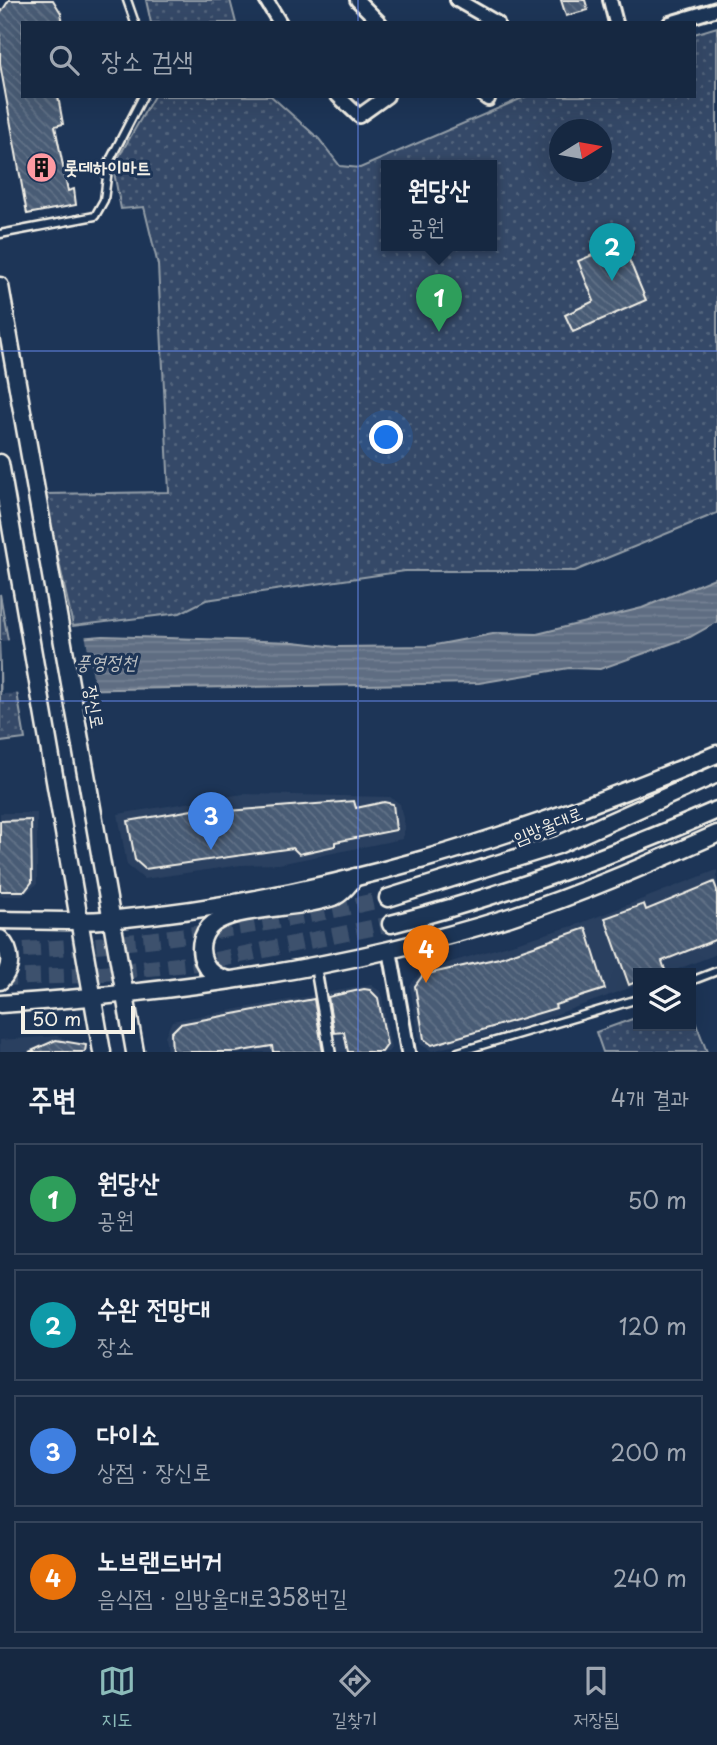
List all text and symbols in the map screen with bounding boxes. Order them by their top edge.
search box [21,21,696,98]
text: 장소 검색 [101,40,193,79]
icon: search [45,41,83,79]
north arrow [549,119,612,182]
building icon: 롯데하이마트 [24,151,58,185]
place label: 롯데하이마트 [64,153,151,180]
popup [381,160,497,251]
text: 원당산 [408,169,470,208]
text: 공원 [408,208,445,243]
pin: 2 [589,223,635,281]
pin: 1 [416,274,462,332]
your location [369,420,403,454]
water label: 풍영정천 [75,647,138,675]
street label: 장신로 [78,683,113,730]
pin: 3 [188,792,234,850]
street label: 임방울대로 [509,799,586,851]
pin: 4 [403,925,449,983]
map controls [633,968,696,1031]
button: layers [633,968,696,1031]
scale bar [21,1003,135,1035]
text: 50 m [32,1004,81,1032]
text: 주변 [28,1075,76,1120]
text: 4개 결과 [611,1080,689,1115]
text: 원당산 [97,1162,160,1201]
text: 1 [48,1182,59,1217]
text: 50 m [627,1182,687,1217]
text: 공원 [97,1201,134,1236]
text: 수완 전망대 [97,1288,210,1327]
text: 2 [45,1308,61,1343]
text: 120 m [619,1308,687,1343]
text: 장소 [97,1327,134,1362]
text: 다이소 [97,1414,160,1453]
text: 3 [45,1434,61,1469]
text: 200 m [610,1434,687,1469]
text: 상점 · 장신로 [97,1453,211,1488]
text: 노브랜드버거 [97,1540,223,1579]
text: 4 [45,1560,61,1595]
text: 240 m [613,1560,687,1595]
text: 음식점 · 임방울대로358번길 [97,1579,347,1614]
tab: 지도 [98,1662,136,1733]
tab: 길찾기 [332,1662,378,1733]
tab: 저장됨 [573,1662,619,1733]

